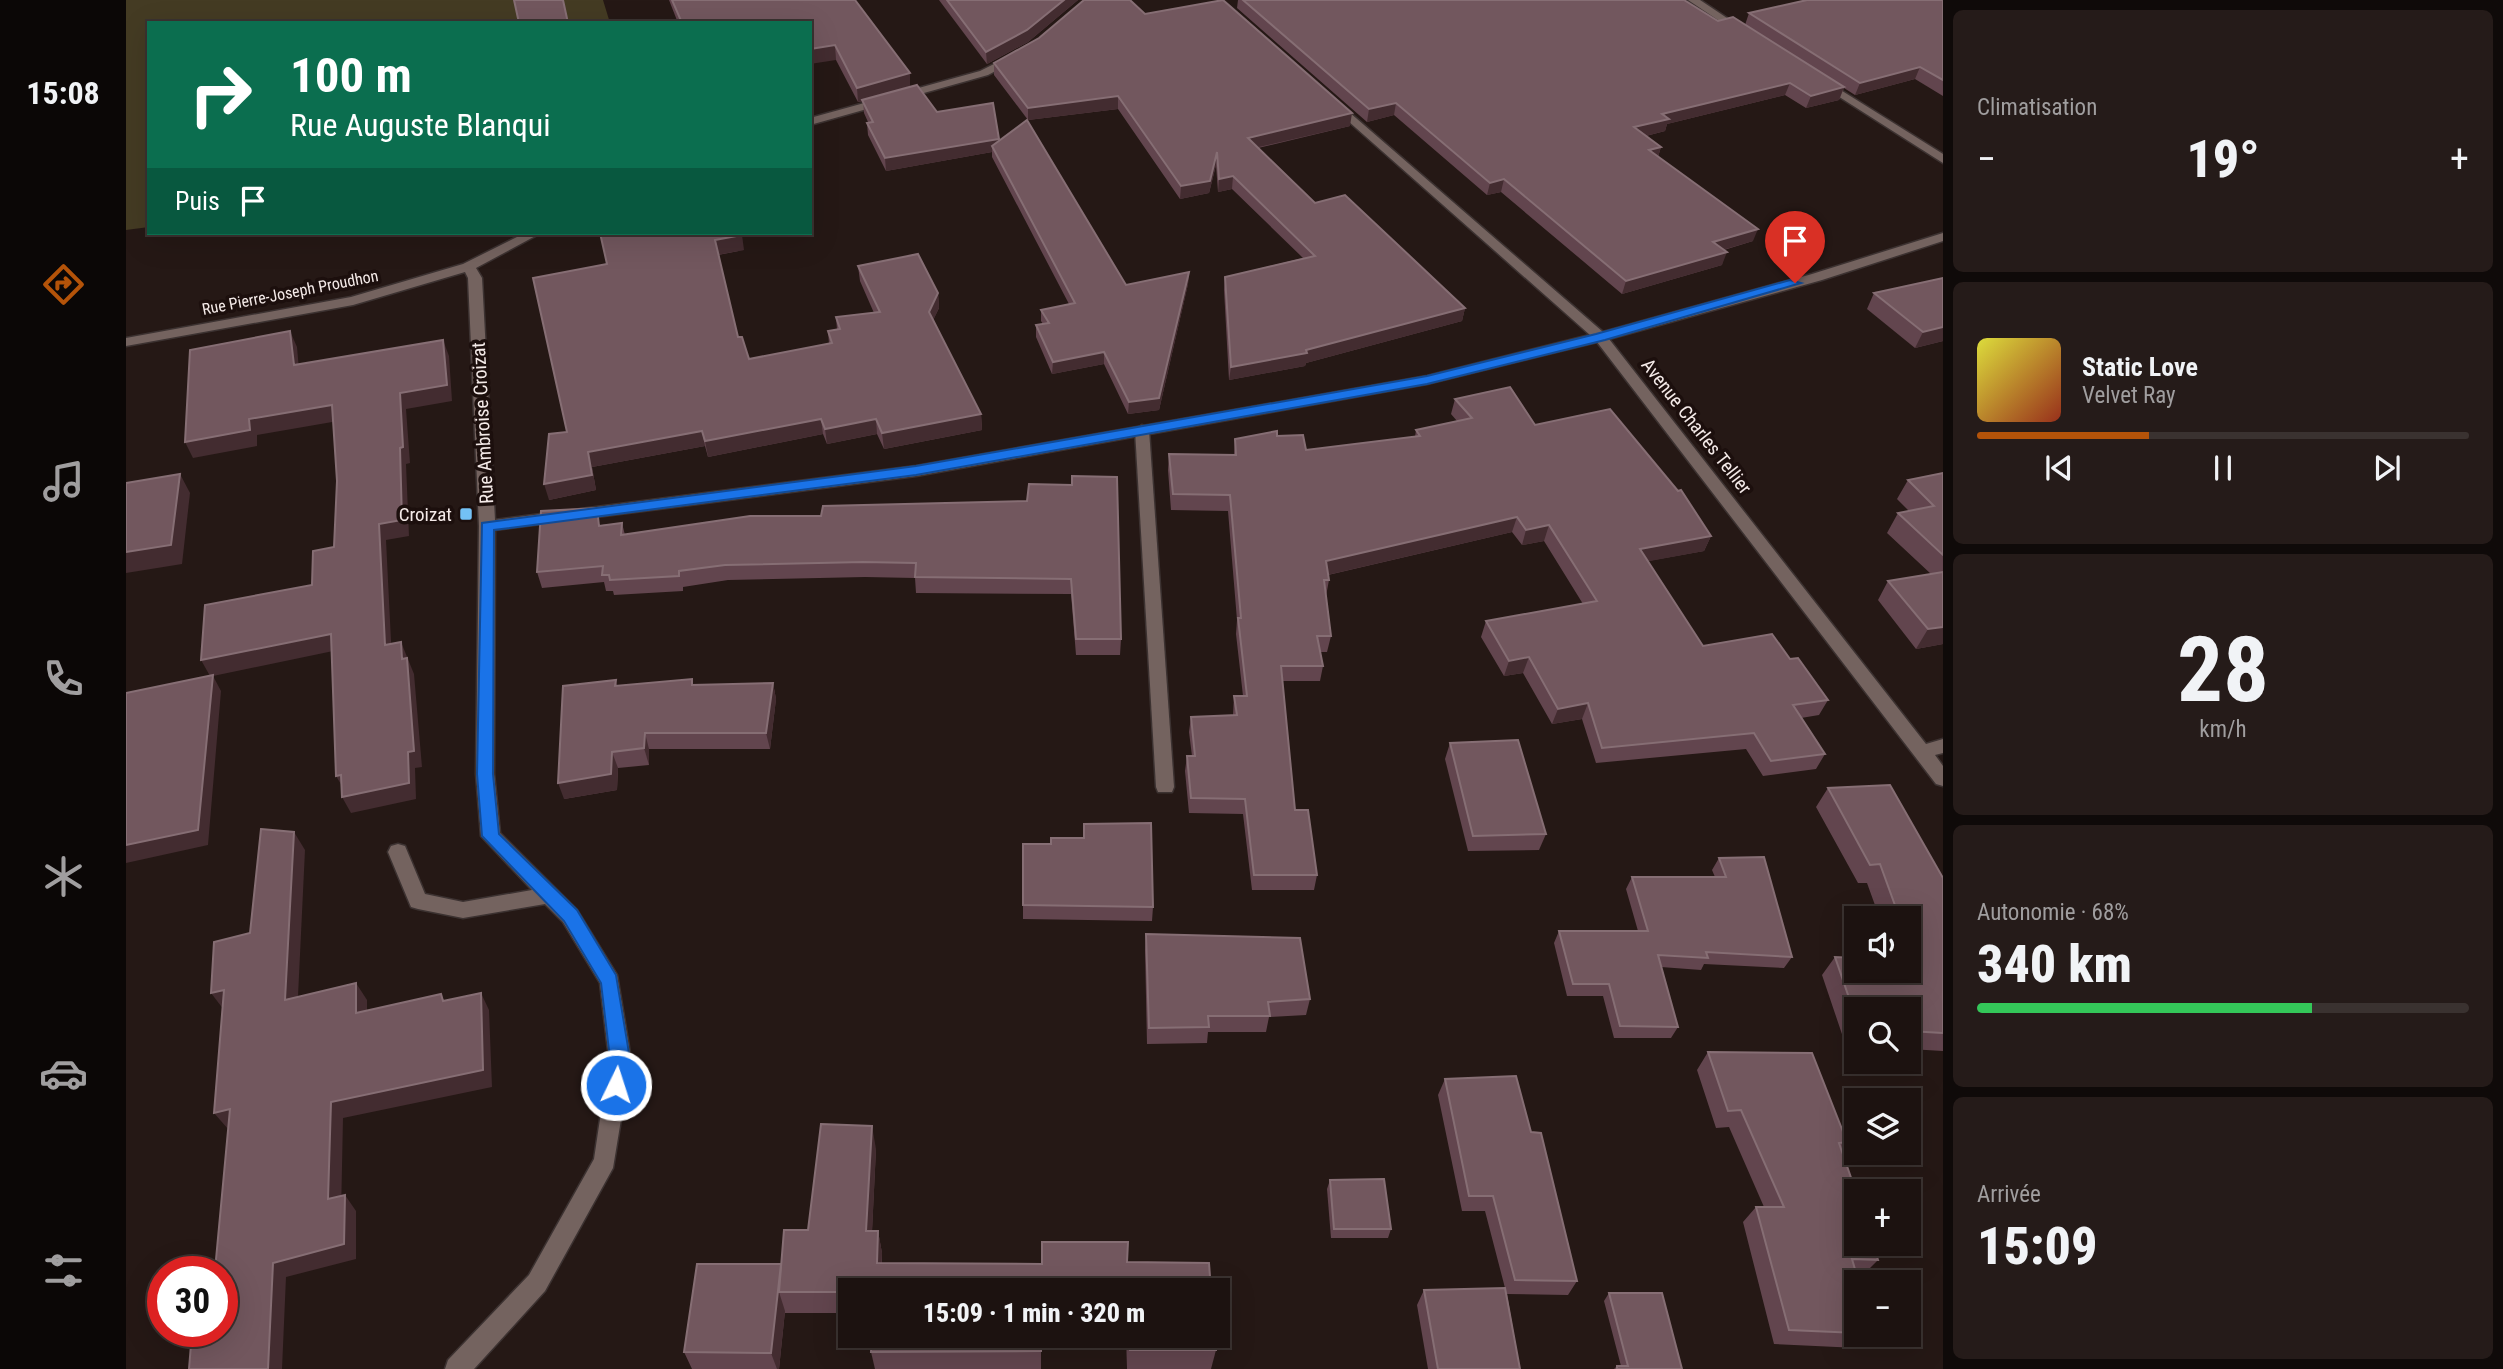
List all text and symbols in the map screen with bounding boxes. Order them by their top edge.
text: 100 m [290,47,412,104]
icon: right [175,49,266,140]
text: 15:08 [26,74,100,112]
text: Climatisation [1977,94,2097,121]
text: Rue Auguste Blanqui [290,106,551,144]
text: 19° [2186,129,2260,190]
text: − [1977,137,1996,181]
text: + [2450,137,2469,181]
icon: arrive [234,182,272,220]
text: Puis [175,186,220,216]
pin [1765,211,1825,283]
icon: arrive [1776,222,1814,260]
icon: directions [39,260,88,309]
street label: Rue Pierre-Joseph Proudhon [200,266,380,319]
street label: Rue Ambroise Croizat [467,342,498,504]
text: Static Love [2082,352,2198,382]
street label: Avenue Charles Tellier [1637,354,1757,499]
text: Velvet Ray [2082,382,2176,409]
icon: previous [2040,449,2078,487]
icon: pause [2204,449,2242,487]
icon: next [2368,449,2406,487]
icon: music [39,457,88,506]
place label: Croizat [399,503,452,526]
marker: Croizat [458,506,474,522]
text: 28 [2177,617,2269,723]
icon: phone [39,654,88,703]
text: km/h [2199,716,2247,743]
icon: climate [39,852,88,901]
text: Autonomie · 68% [1977,899,2129,926]
map controls [1844,906,1921,1347]
button: sound [1844,906,1921,983]
text: 340 km [1977,934,2132,995]
button: search [1844,997,1921,1074]
position arrow [579,1048,653,1122]
icon: car [39,1049,88,1098]
button: layers [1844,1088,1921,1165]
button: + [1844,1179,1921,1256]
text: Arrivée [1977,1181,2041,1208]
text: 15:09 [1977,1216,2097,1277]
icon: filters [39,1246,88,1295]
speed limit sign: 30 [147,1256,238,1347]
button: − [1844,1270,1921,1347]
text: 15:09 · 1 min · 320 m [923,1298,1145,1328]

